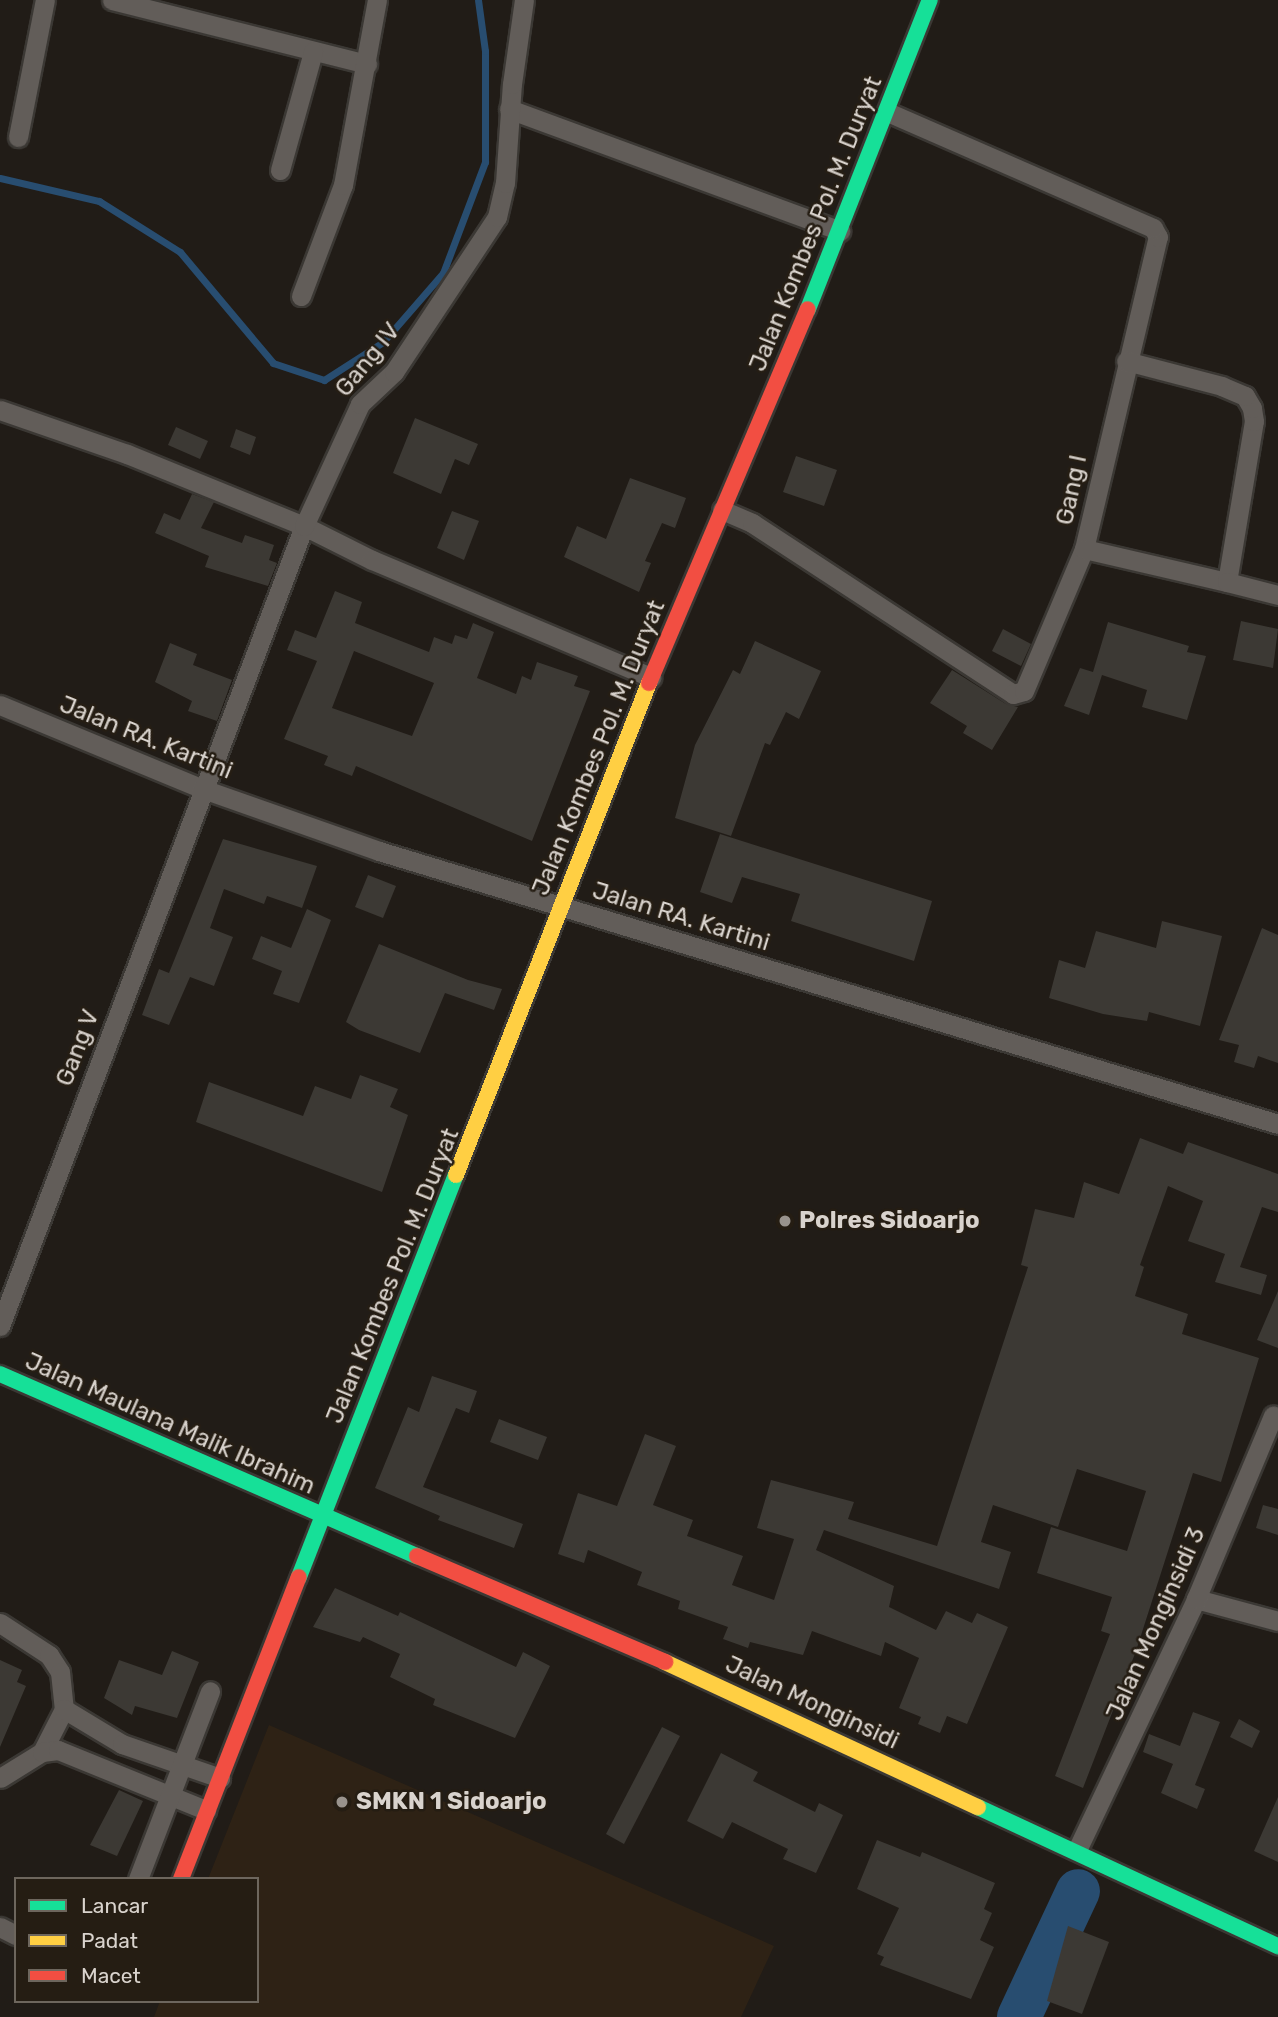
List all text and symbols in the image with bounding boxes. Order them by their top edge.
street label: Jalan Kombes Pol. M. Duryat [744,72,888,376]
street label: Gang IV [330,317,406,403]
street label: Gang I [1051,452,1093,528]
street label: Jalan Kombes Pol. M. Duryat [527,596,671,900]
street label: Jalan RA. Kartini [55,690,237,786]
street label: Jalan RA. Kartini [589,876,773,958]
street label: Gang V [50,1005,106,1091]
street label: Jalan Kombes Pol. M. Duryat [321,1124,465,1428]
place label: Polres Sidoarjo [799,1207,980,1235]
marker: Polres Sidoarjo [777,1213,793,1229]
street label: Jalan Maulana Malik Ibrahim [21,1347,319,1501]
street label: Jalan Monginsidi 3 [1100,1523,1212,1725]
street label: Jalan Monginsidi [721,1650,903,1756]
place label: SMKN 1 Sidoarjo [356,1788,547,1816]
marker: SMKN 1 Sidoarjo [334,1794,350,1810]
legend [14,1877,259,2003]
text: Lancar [81,1893,148,1918]
text: Padat [81,1928,138,1953]
text: Macet [81,1963,141,1988]

